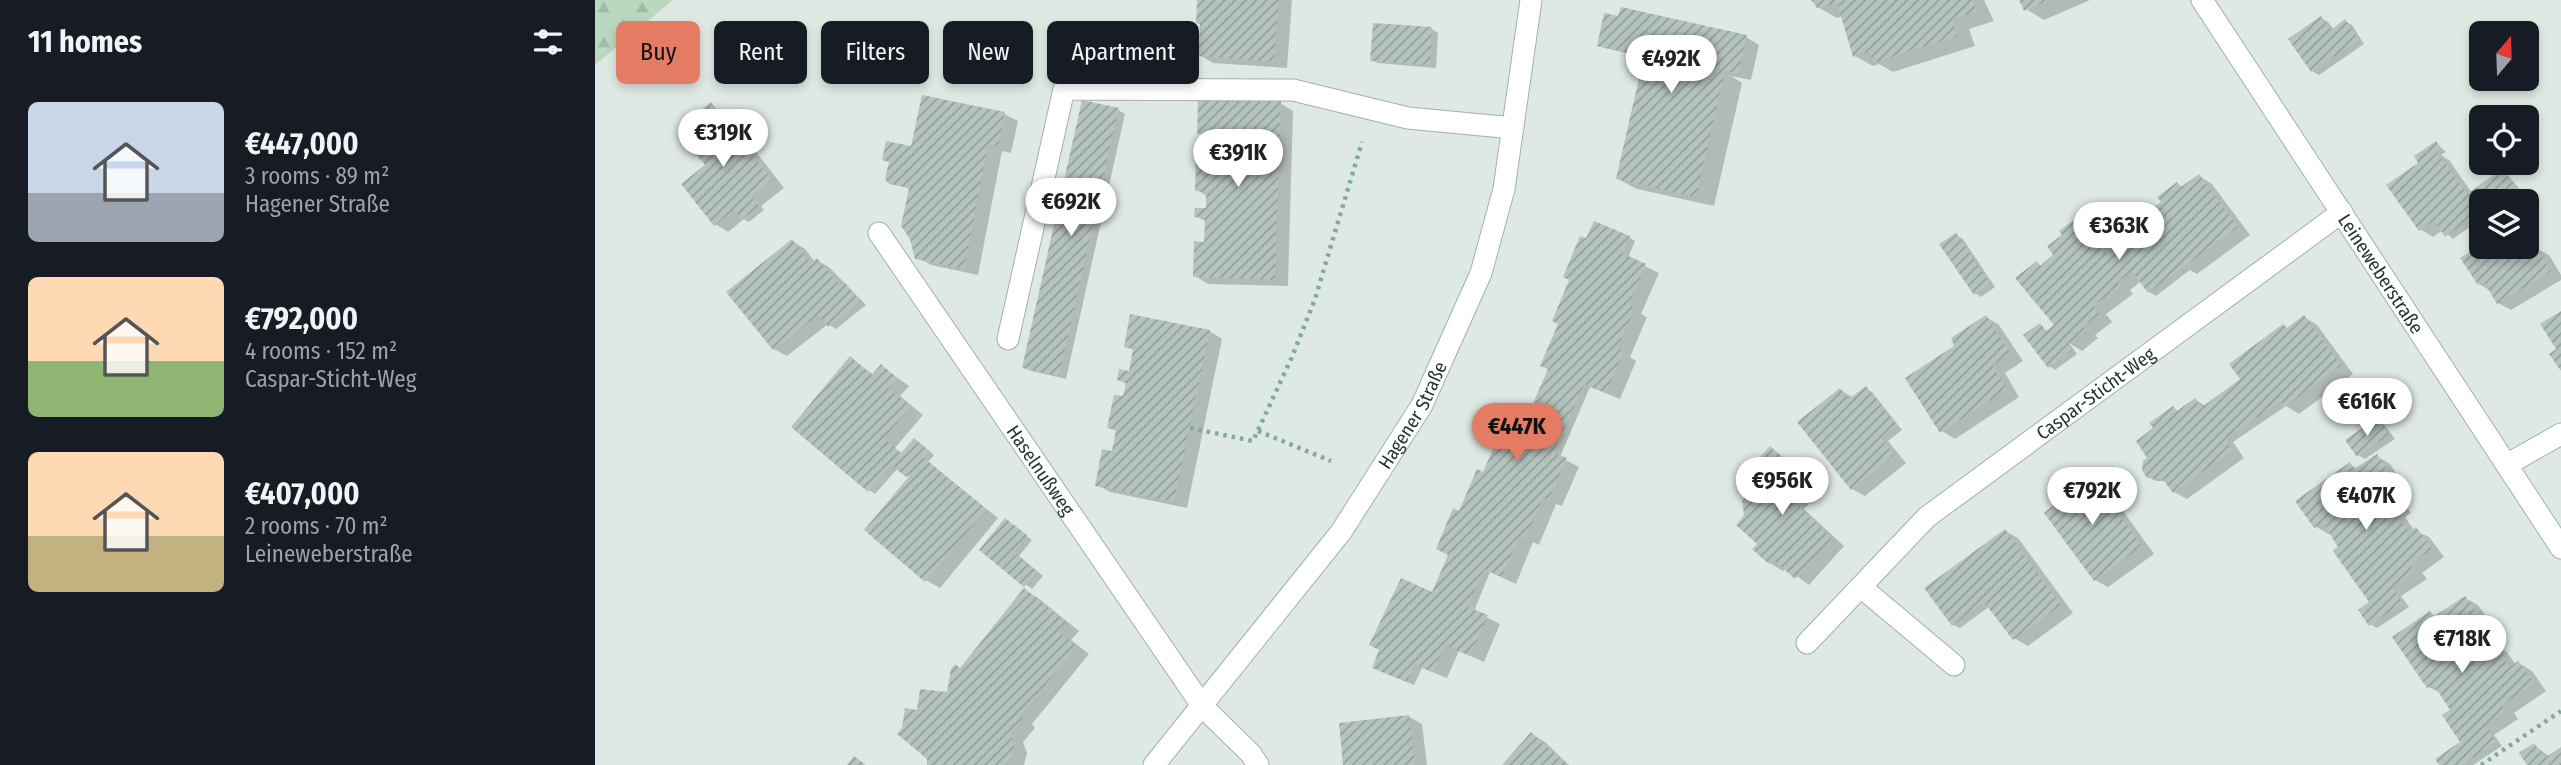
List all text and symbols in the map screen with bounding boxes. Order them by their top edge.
chip: Buy [616,21,700,84]
chip: Rent [714,21,807,84]
chip: Filters [821,21,929,84]
chip: New [943,21,1033,84]
chip: Apartment [1047,21,1199,84]
north arrow [2469,21,2539,91]
map controls [2469,21,2539,259]
icon: filters [529,23,567,61]
text: 11 homes [28,24,142,60]
pin: €492K [1622,36,1720,95]
text: €492K [1642,44,1700,72]
button: locate [2469,105,2539,175]
pin: €319K [674,110,772,169]
text: €319K [694,118,752,146]
text: €447,000 [245,126,359,162]
icon: home [84,130,168,214]
pin: €391K [1189,130,1287,189]
text: €391K [1209,138,1267,166]
text: 3 rooms · 89 m² [245,162,389,190]
pin: €692K [1022,178,1120,238]
text: €692K [1041,187,1101,215]
button: layers [2469,189,2539,259]
text: Hagener Straße [245,190,390,218]
pin: €363K [2070,202,2168,262]
street label: Leineweberstraße [2333,210,2428,338]
text: €363K [2089,211,2149,239]
text: €792,000 [245,301,358,337]
icon: home [84,305,168,389]
text: 4 rooms · 152 m² [245,337,397,365]
street label: Caspar-Sticht-Weg [2032,342,2160,445]
street label: Hagener Straße [1373,358,1452,473]
text: Caspar-Sticht-Weg [245,365,416,393]
pin: €616K [2318,378,2416,438]
text: €616K [2338,387,2396,415]
pin: €447K [1468,404,1566,463]
text: €447K [1488,412,1546,440]
street label: Haselnußweg [1002,421,1079,520]
pin: €956K [1733,458,1831,517]
text: €956K [1752,466,1812,494]
pin: €792K [2043,468,2141,527]
pin: €407K [2317,472,2415,532]
text: €407,000 [245,476,360,512]
text: €792K [2063,476,2121,504]
icon: home [84,480,168,564]
text: €407K [2337,481,2395,509]
text: 2 rooms · 70 m² [245,512,388,540]
text: Leineweberstraße [245,540,413,568]
pin: €718K [2413,616,2511,675]
text: €718K [2433,624,2491,652]

